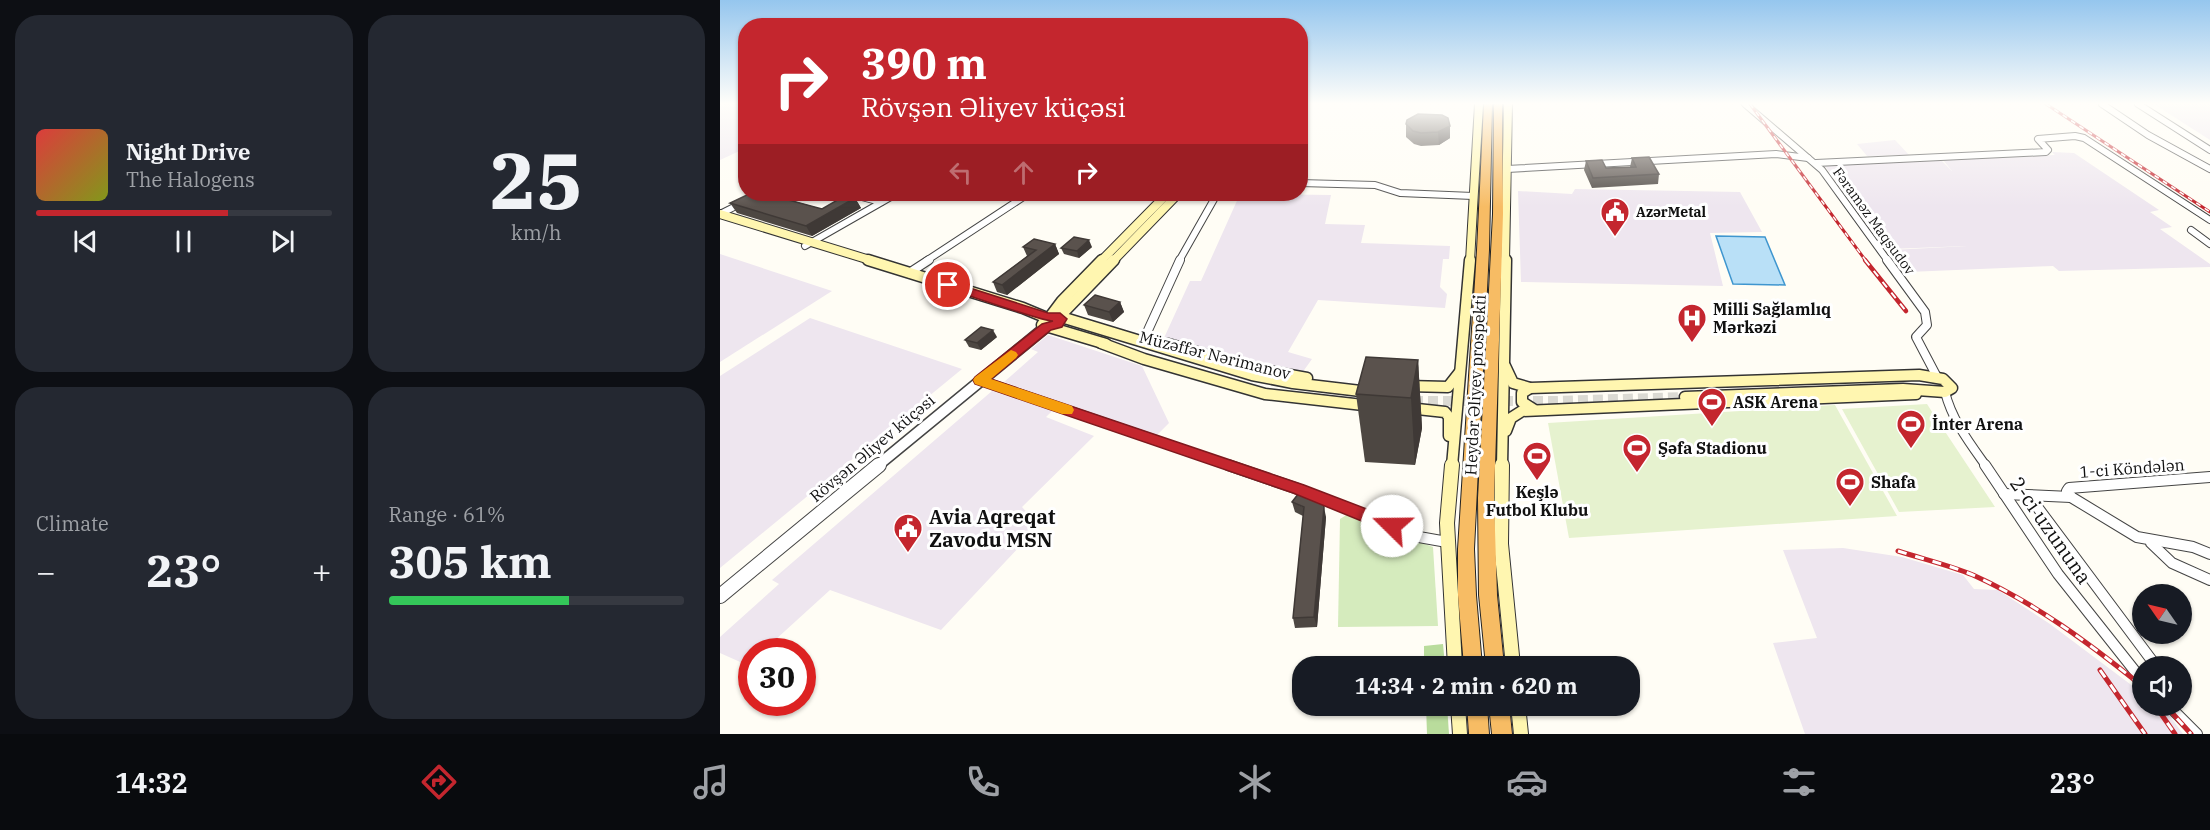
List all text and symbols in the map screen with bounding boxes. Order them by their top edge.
text: 390 m [861,36,987,91]
icon: right [762,42,840,120]
text: Rövşən Əliyev küçəsi [861,89,1126,124]
text: 25 [489,129,583,230]
text: Night Drive [126,137,251,166]
icon: left [944,156,977,189]
icon: ahead [1007,156,1040,189]
icon: right [1070,156,1103,189]
street label: Fəraməz Maqsudov [1829,164,1919,279]
text: The Halogens [126,166,255,193]
public building icon: AzərMetal [1599,196,1631,238]
place label: AzərMetal [1636,203,1706,221]
text: km/h [511,219,562,246]
icon: previous [69,225,102,258]
icon: pause [167,225,200,258]
icon: next [266,225,299,258]
pin [922,259,973,310]
icon: arrive [931,268,964,301]
street label: Heydər Əliyev prospekti [1460,294,1490,476]
place label: Milli Sağlamlıq Mərkəzi [1713,299,1831,337]
hospital icon: Milli Sağlamlıq Mərkəzi [1676,302,1708,344]
street label: Müzəffər Nərimanov [1137,327,1293,384]
sports icon: ASK Arena [1696,386,1728,428]
street label: Rövşən Əliyev küçəsi [805,390,939,506]
place label: ASK Arena [1733,392,1818,412]
sports icon: İnter Arena [1895,408,1927,450]
place label: İnter Arena [1932,414,2023,434]
sports icon: Şəfa Stadionu [1621,432,1653,474]
place label: Şəfa Stadionu [1658,438,1767,458]
sports icon: Keşlə Futbol Klubu [1521,440,1553,482]
street label: 1-ci Köndələn [2079,454,2185,482]
sports icon: Shafa [1834,466,1866,508]
street label: 2-ci uzununa [2004,471,2098,589]
place label: Shafa [1871,472,1916,492]
place label: Keşlə Futbol Klubu [1486,482,1588,520]
position arrow [1360,494,1424,558]
text: Range · 61% [389,501,505,528]
place label: Avia Aqreqat Zavodu MSN [929,503,1056,553]
text: Climate [36,510,109,537]
public building icon: Avia Aqreqat Zavodu MSN [892,512,924,554]
text: 305 km [389,532,552,590]
text: 23° [146,541,221,599]
text: − [36,550,56,593]
text: + [312,550,332,593]
north arrow [2132,584,2192,644]
map controls [2132,584,2192,716]
speed limit sign: 30 [738,638,816,716]
button: sound [2132,656,2192,716]
text: 14:34 · 2 min · 620 m [1354,671,1578,700]
icon: directions [418,761,460,803]
icon: music [690,761,732,803]
icon: phone [962,761,1004,803]
icon: climate [1234,761,1276,803]
icon: car [1506,761,1548,803]
icon: filters [1778,761,1820,803]
text: 14:32 [115,765,188,800]
text: 23° [2050,765,2095,800]

